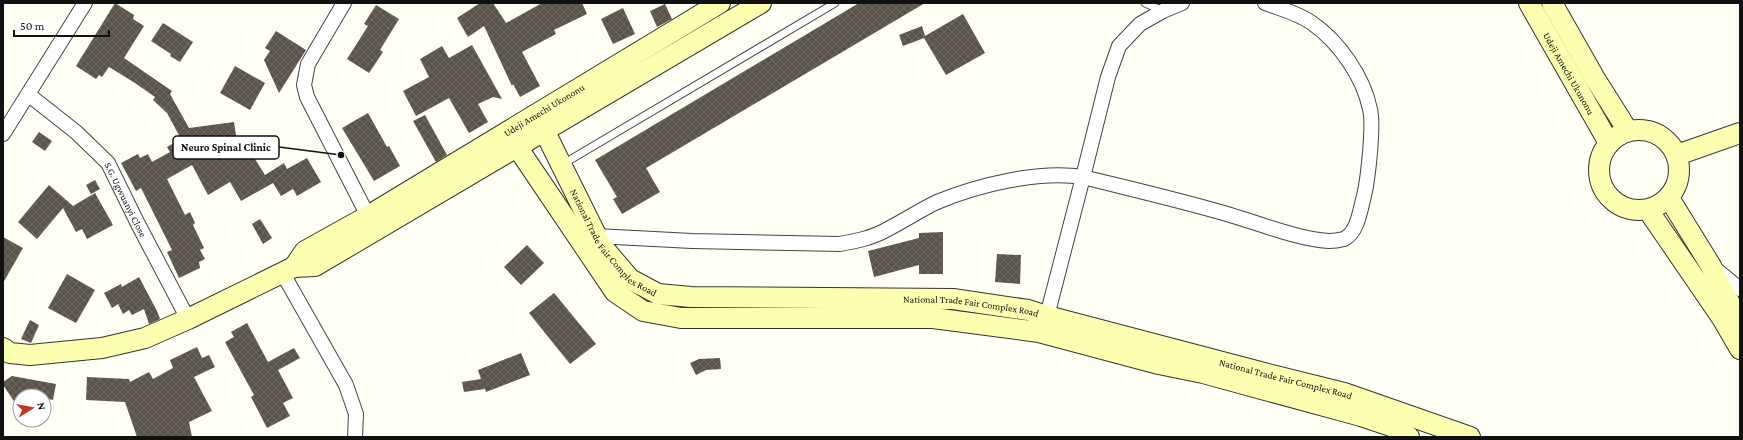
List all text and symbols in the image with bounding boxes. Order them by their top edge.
scale bar [14,12,109,38]
text: 50 m [20,19,45,33]
street label: Udeji Amechi Ukunonu [1541,30,1597,117]
street label: Udeji Amechi Ukononu [501,81,587,138]
callout: Neuro Spinal Clinic [173,136,279,159]
text: Neuro Spinal Clinic [181,141,271,153]
street label: S.G. Ugwuanyi Close [103,160,150,239]
street label: National Trade Fair Complex Road [568,187,660,298]
street label: National Trade Fair Complex Road [903,293,1041,319]
street label: National Trade Fair Complex Road [1218,356,1355,401]
north arrow [12,388,52,428]
text: N [35,401,49,411]

